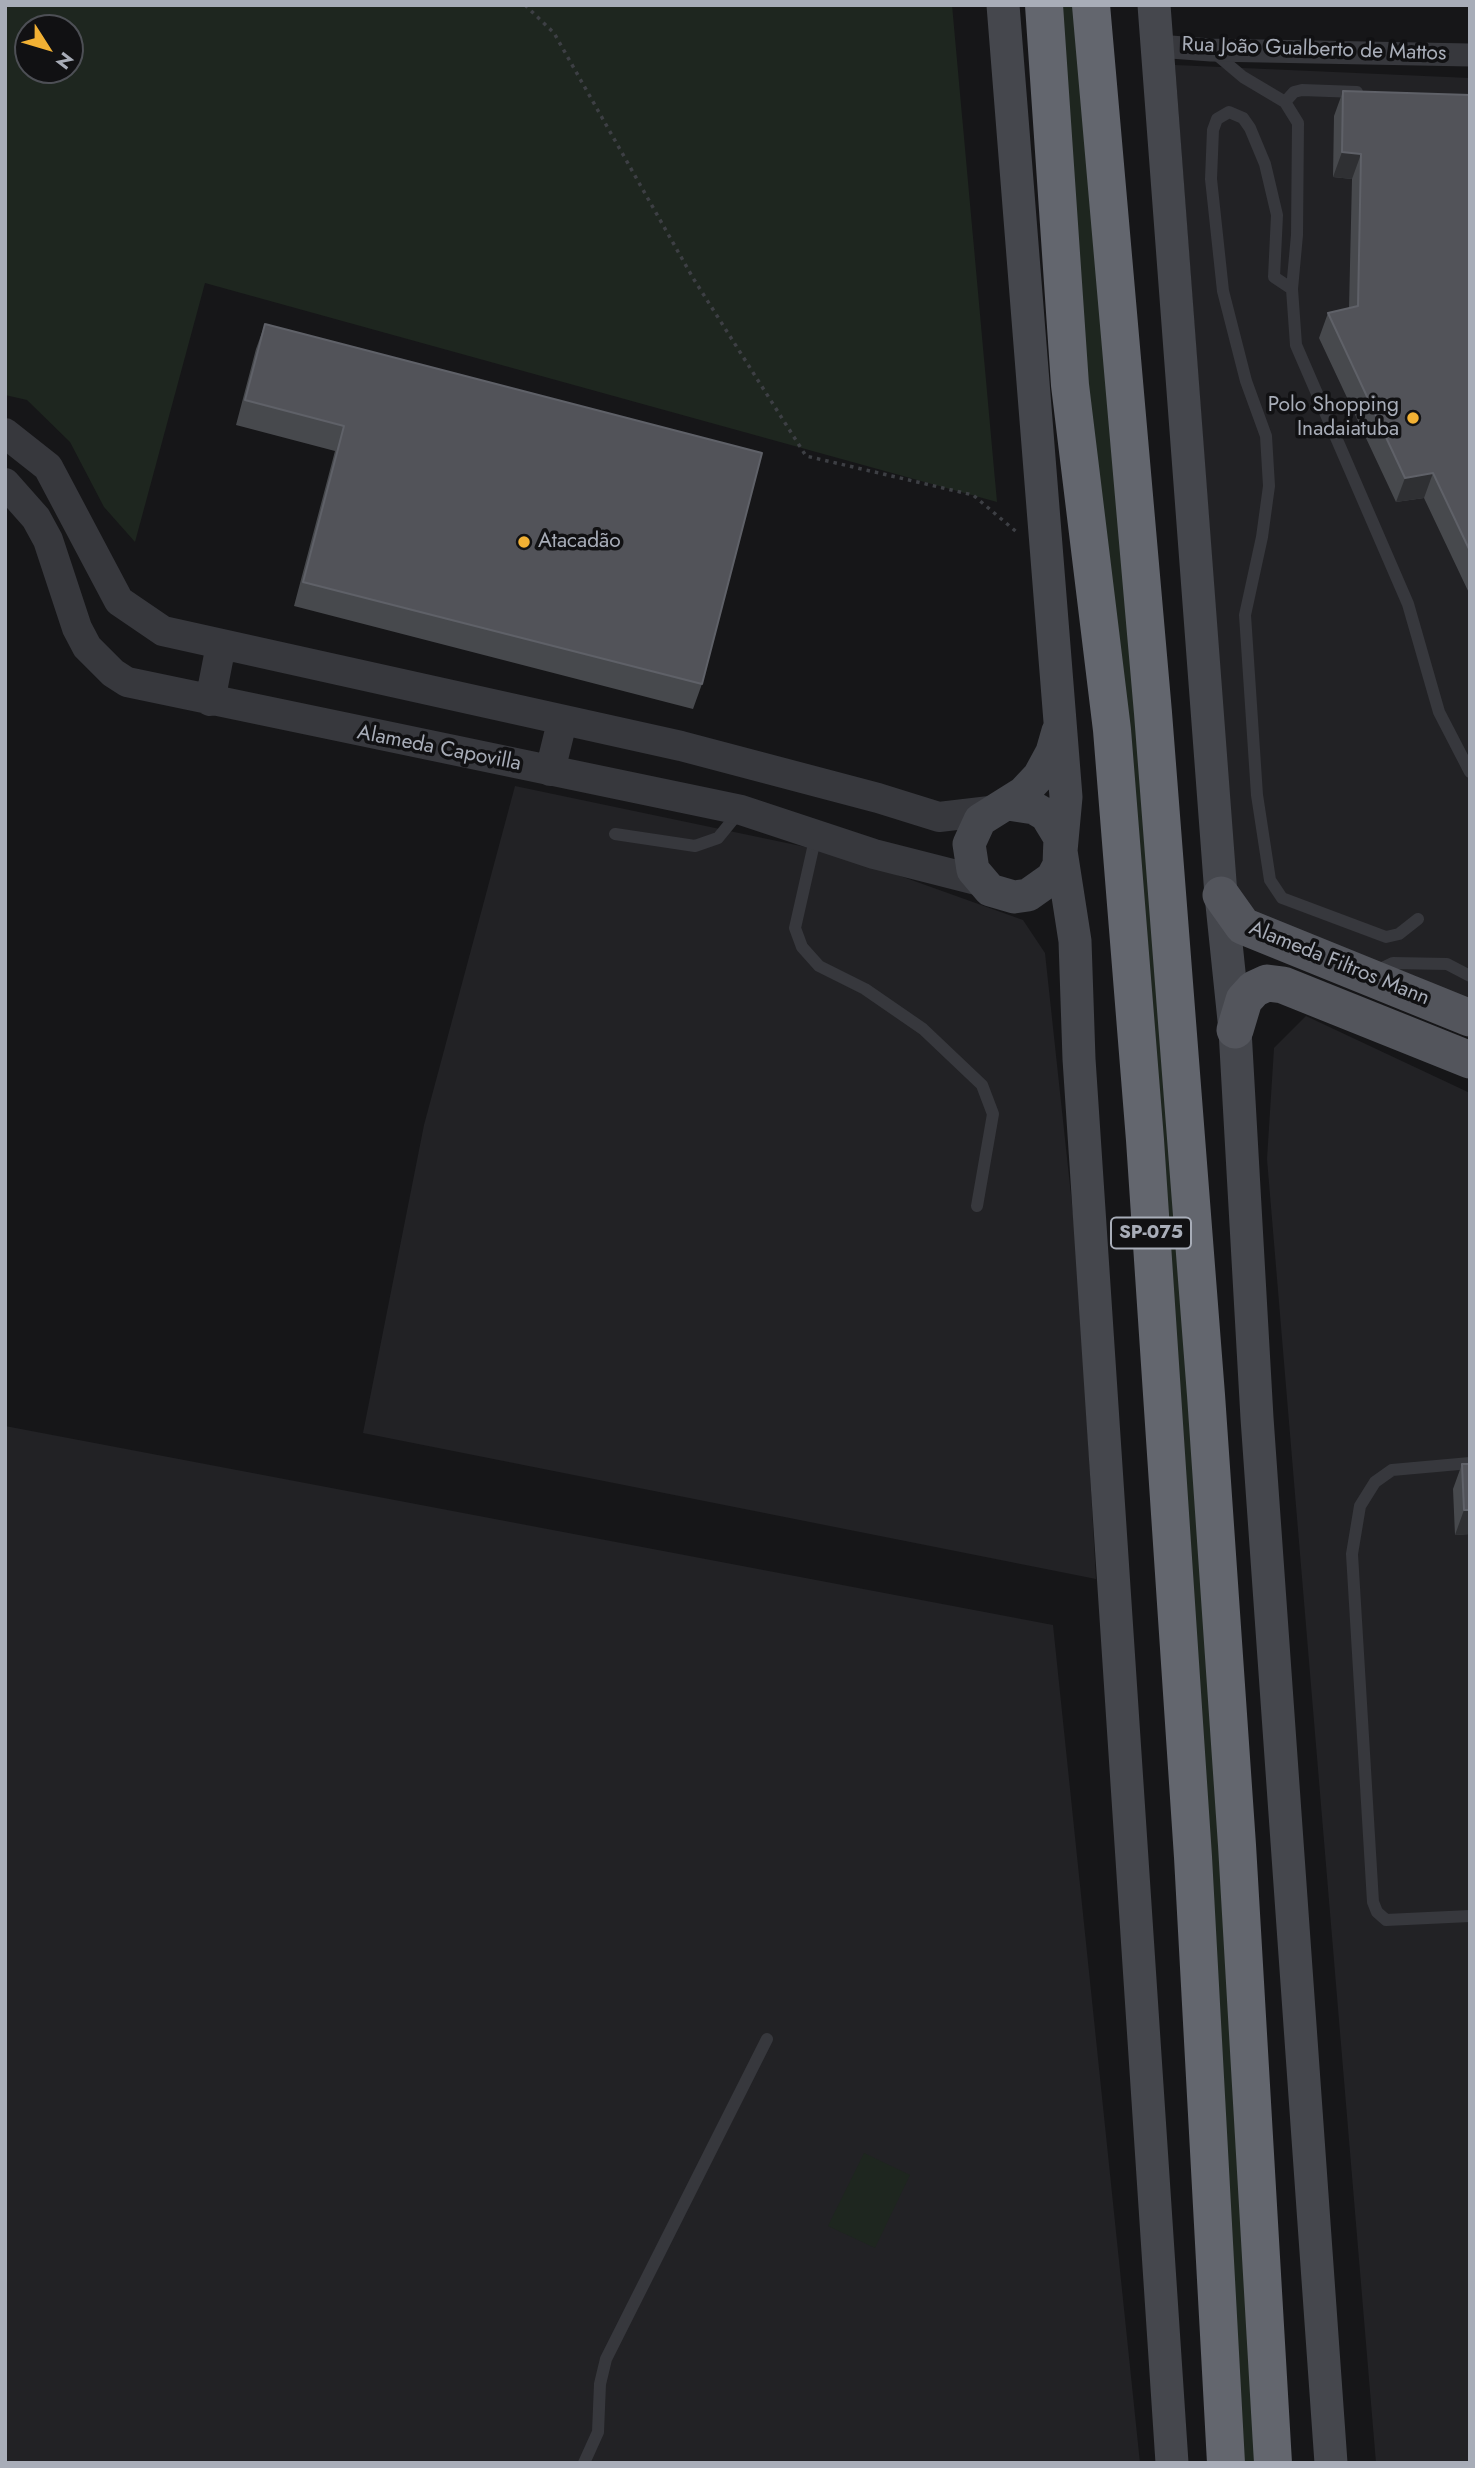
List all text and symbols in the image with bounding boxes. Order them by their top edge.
north arrow [14,14,84,84]
street label: Rua João Gualberto de Mattos [1181,33,1447,67]
text: N [49,47,80,75]
place label: Polo Shopping Inadaiatuba [1268,393,1399,443]
marker: Polo Shopping Inadaiatuba [1405,410,1421,426]
place label: Atacadão [538,529,621,555]
marker: Atacadão [516,534,532,550]
street label: Alameda Capovilla [355,721,523,777]
street label: Alameda Filtros Mann [1245,916,1433,1012]
road number: SP-075 [1111,1218,1191,1248]

